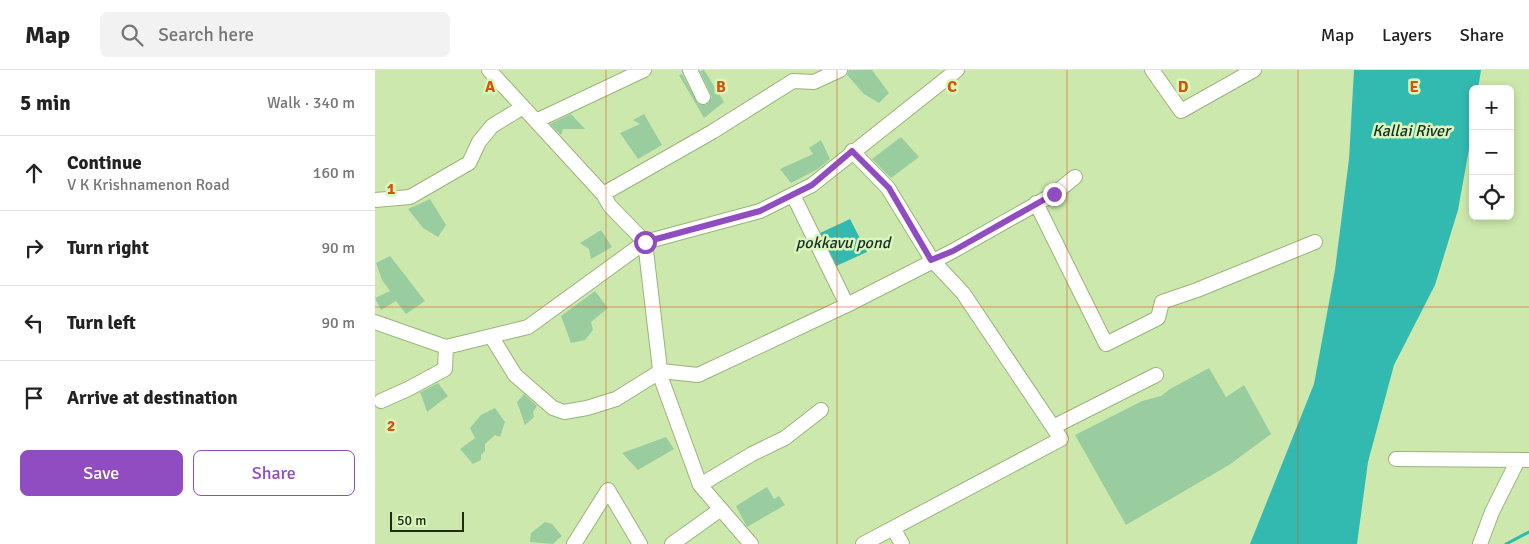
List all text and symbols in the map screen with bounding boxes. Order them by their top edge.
search box [100,12,450,57]
text: Map [25,20,70,50]
icon: search [118,21,146,49]
text: Search here [158,23,254,47]
text: Map [1321,24,1354,46]
text: Layers [1382,24,1432,46]
text: Share [1460,24,1504,46]
text: A [485,77,496,97]
text: B [716,77,726,97]
text: C [947,77,957,97]
text: D [1178,77,1189,97]
text: E [1409,77,1419,97]
map controls [1469,85,1514,220]
button: + [1469,85,1514,130]
text: 5 min [20,90,71,116]
text: Walk · 340 m [267,93,355,113]
water label: Kallai River [1372,121,1452,141]
button: − [1469,130,1514,175]
text: Continue [67,151,142,175]
icon: ahead [20,159,48,187]
text: 160 m [313,163,355,183]
text: V K Krishnamenon Road [67,175,230,195]
button: locate [1469,175,1514,220]
text: 1 [387,179,396,199]
route end [1043,183,1066,206]
route start [634,231,657,254]
water label: pokkavu pond [796,233,893,253]
icon: right [20,234,48,262]
text: Turn right [67,236,149,260]
text: 90 m [321,238,355,258]
icon: left [20,309,48,337]
text: Turn left [67,311,136,335]
text: 90 m [321,313,355,333]
icon: arrive [20,384,48,412]
text: Arrive at destination [67,386,238,410]
text: 2 [387,416,395,436]
button: Save [20,450,183,496]
button: Share [193,450,355,496]
scale bar [390,509,464,532]
text: 50 m [397,512,426,529]

